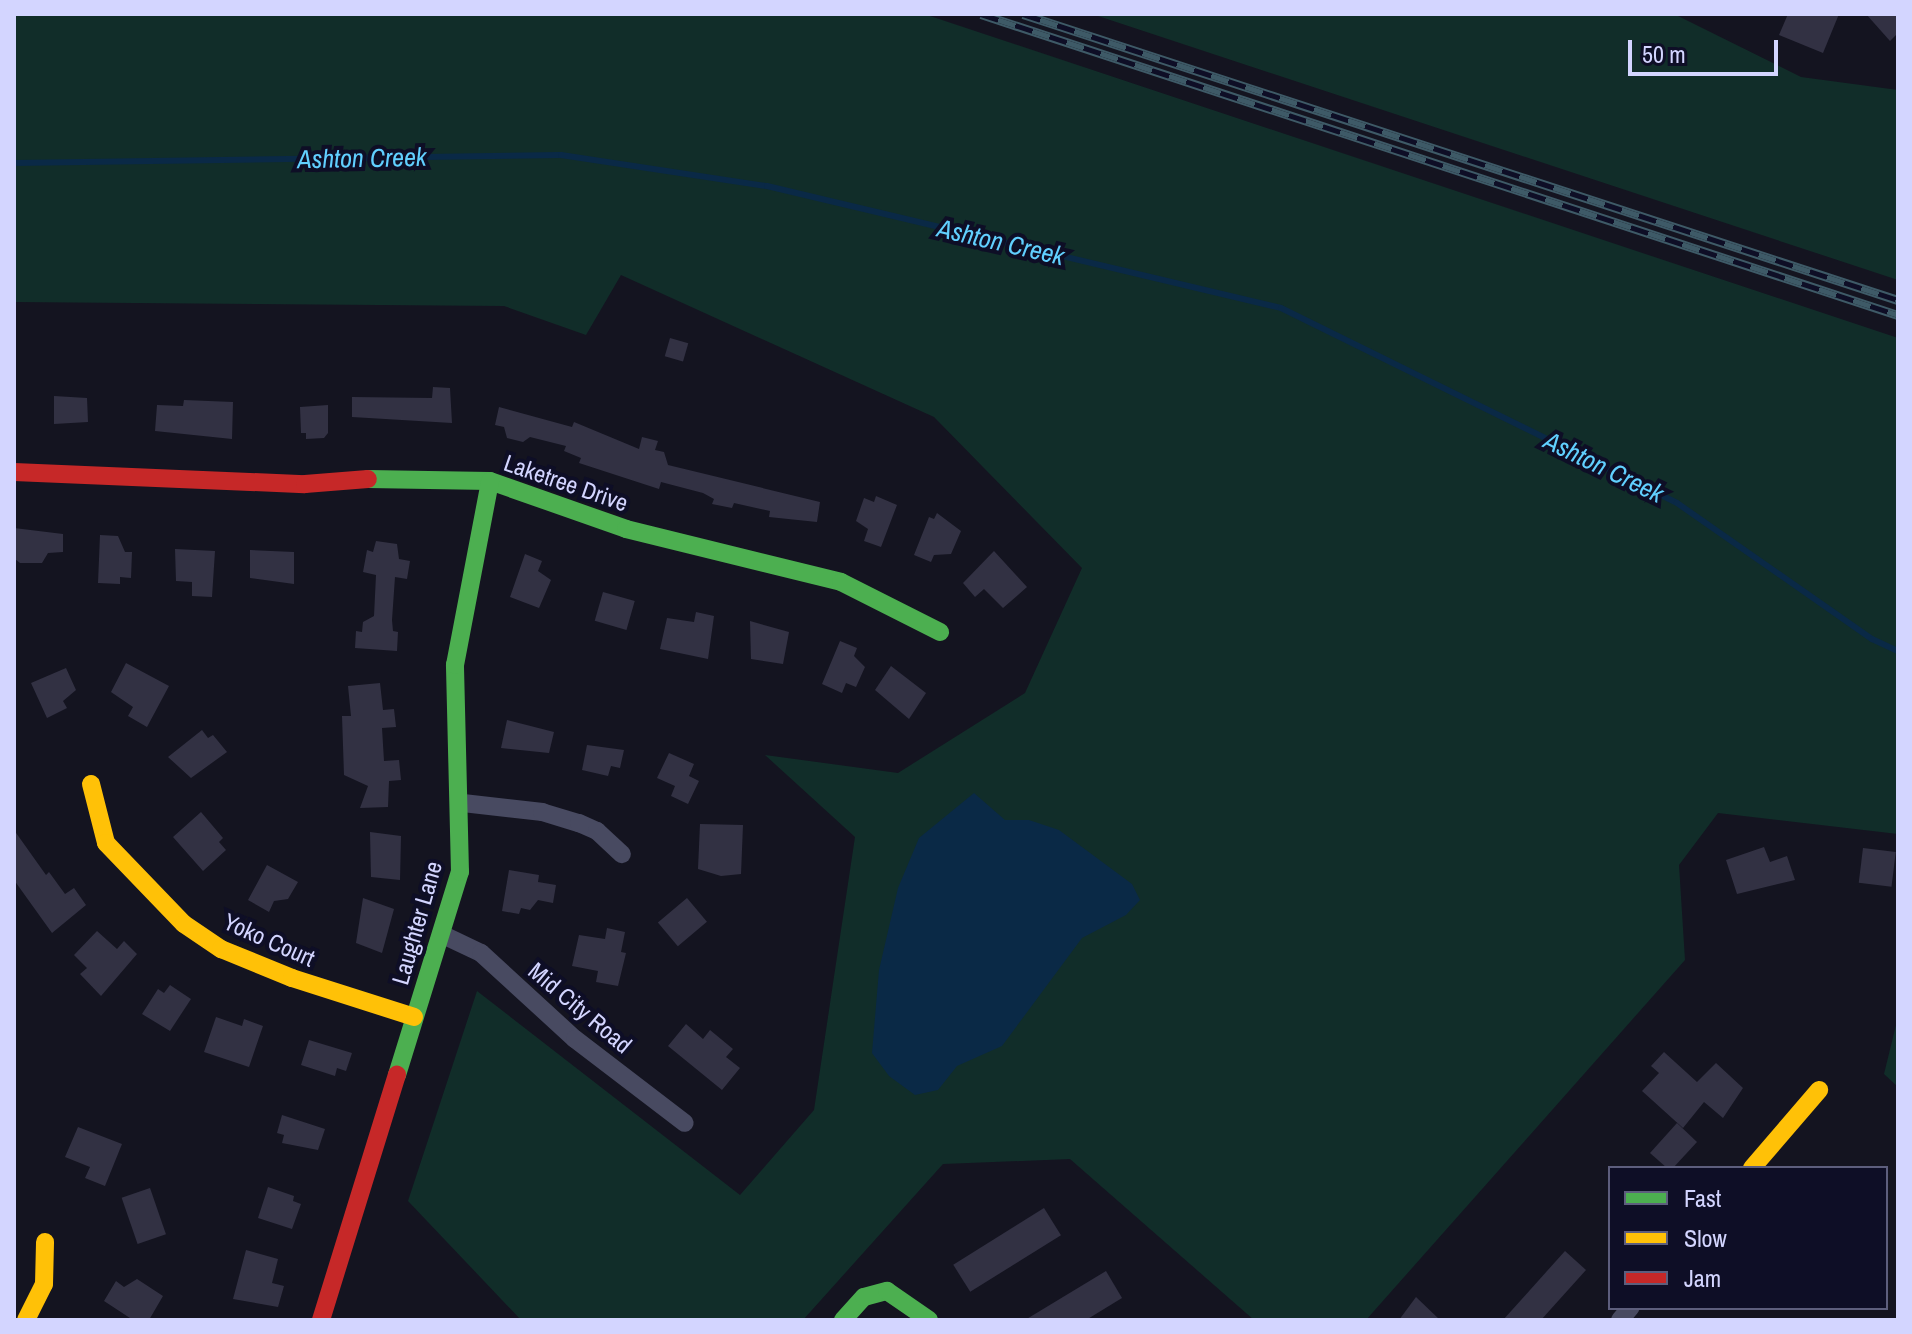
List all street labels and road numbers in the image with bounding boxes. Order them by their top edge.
street label: Laketree Drive [500,448,632,518]
street label: Laughter Lane [386,858,448,988]
street label: Yoko Court [219,907,319,973]
street label: Mid City Road [523,957,637,1059]

